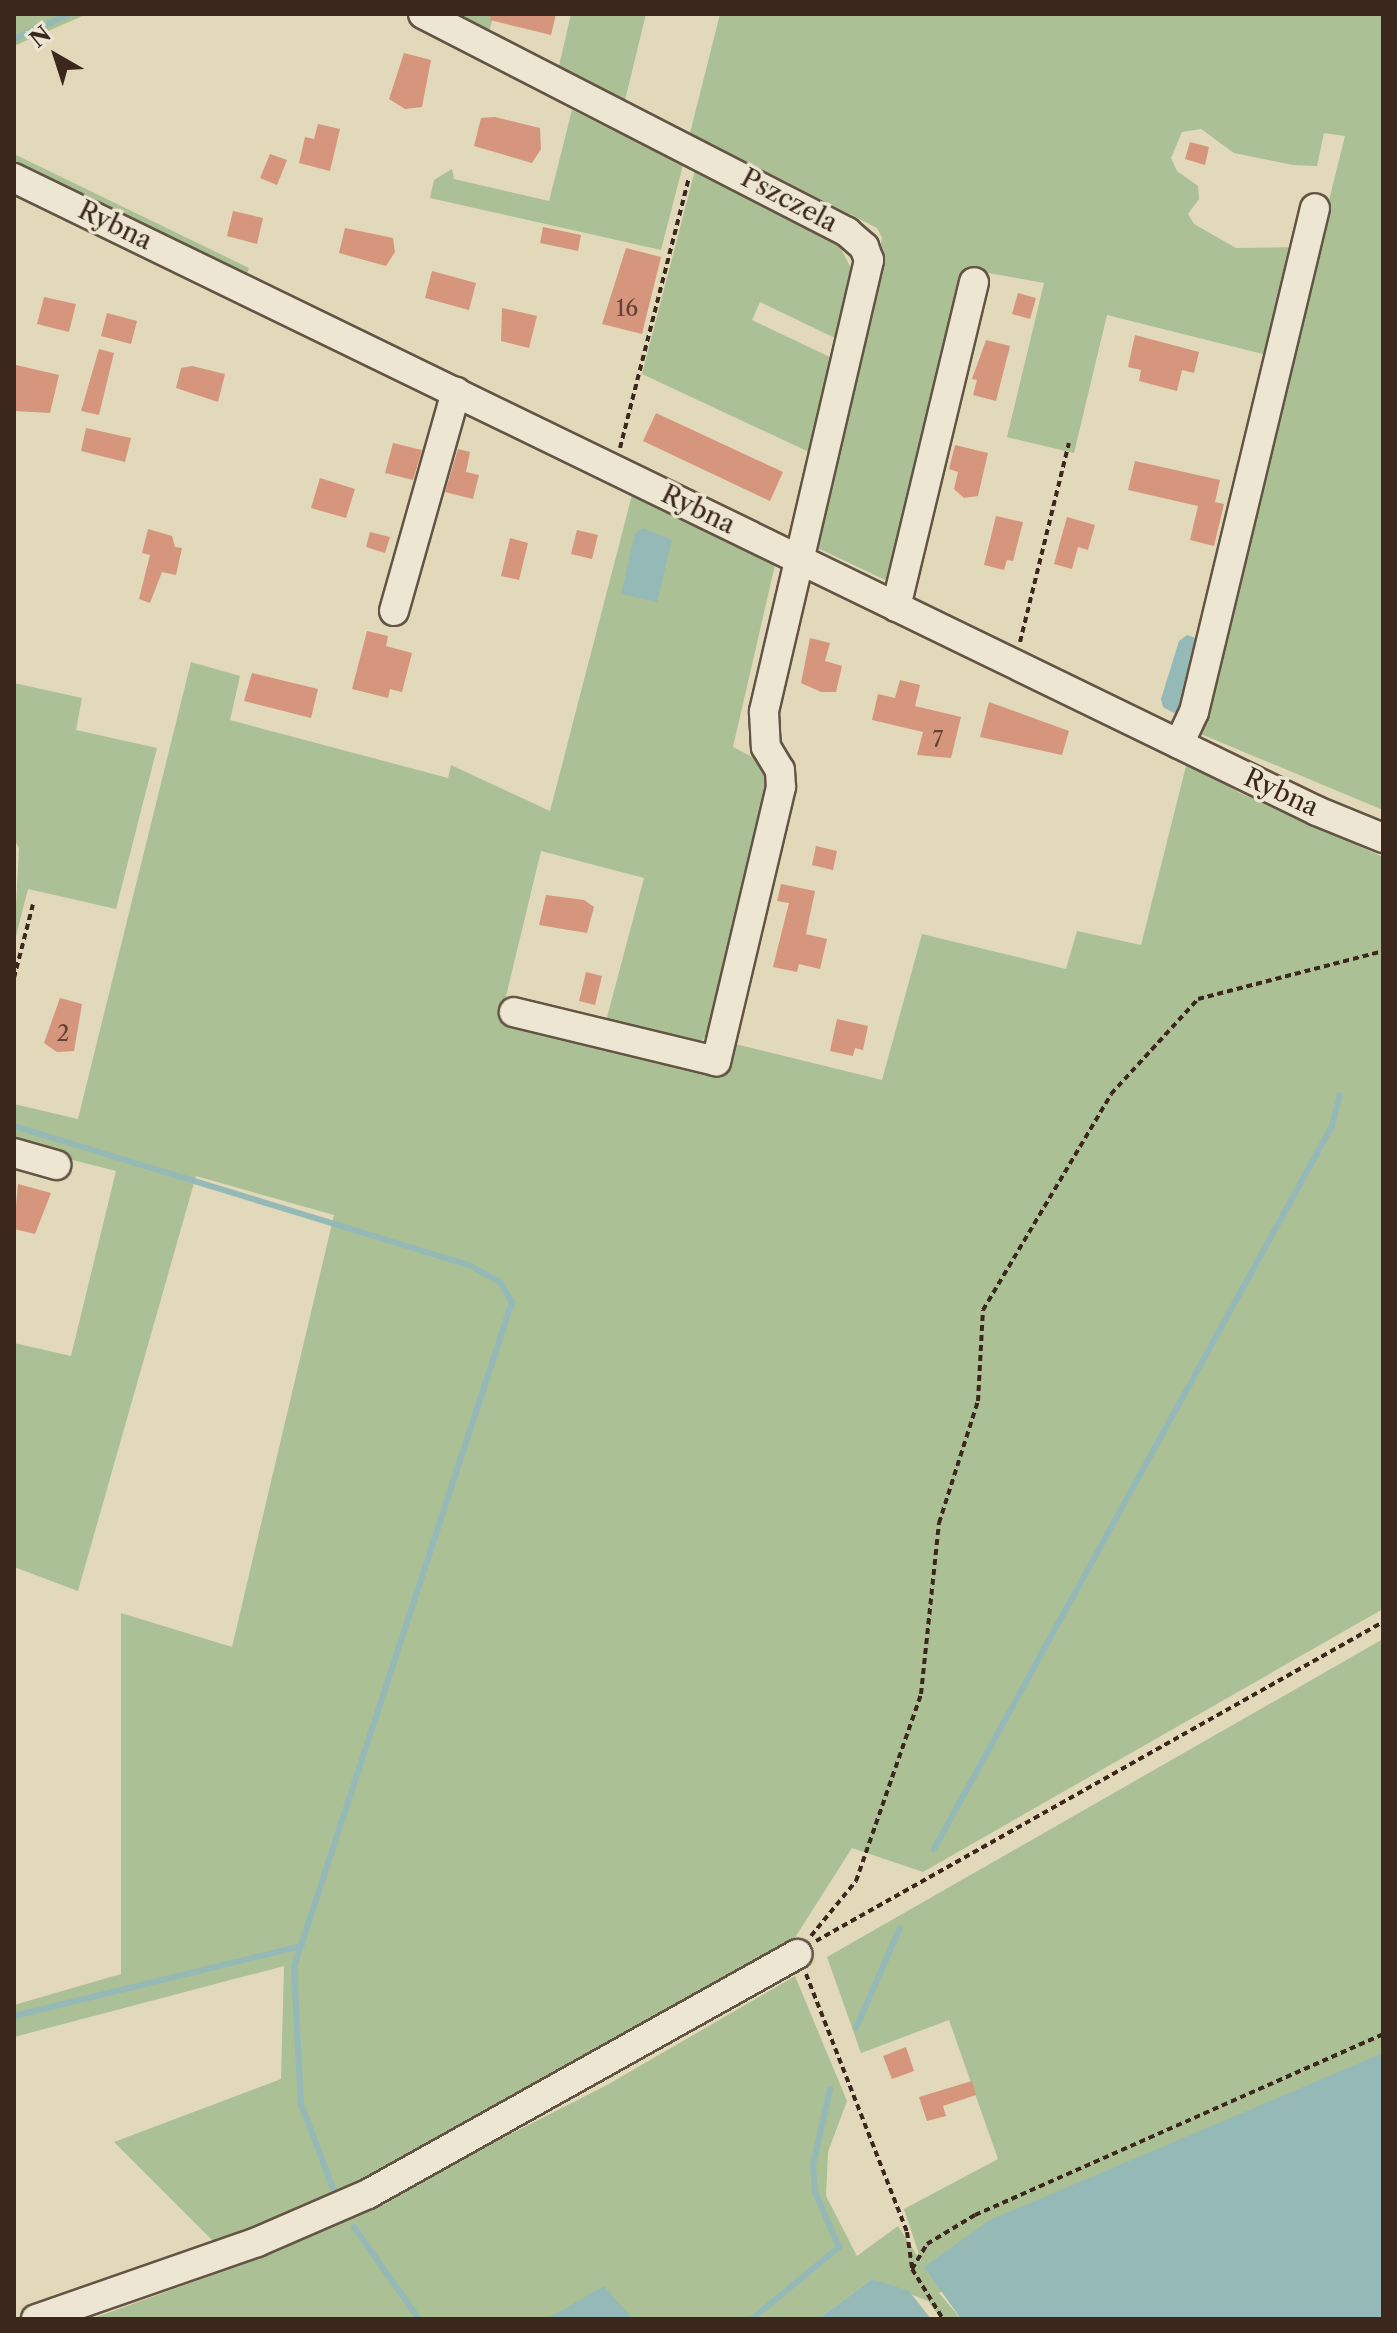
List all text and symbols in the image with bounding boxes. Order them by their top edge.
north arrow [16,16,96,96]
text: N [25,20,57,53]
street label: Pszczela [735,163,843,239]
street label: Rybna [73,195,157,257]
house number: 16 [616,296,638,322]
street label: Rybna [656,479,740,541]
house number: 7 [933,727,943,753]
street label: Rybna [1239,762,1323,824]
house number: 2 [57,1021,69,1047]

